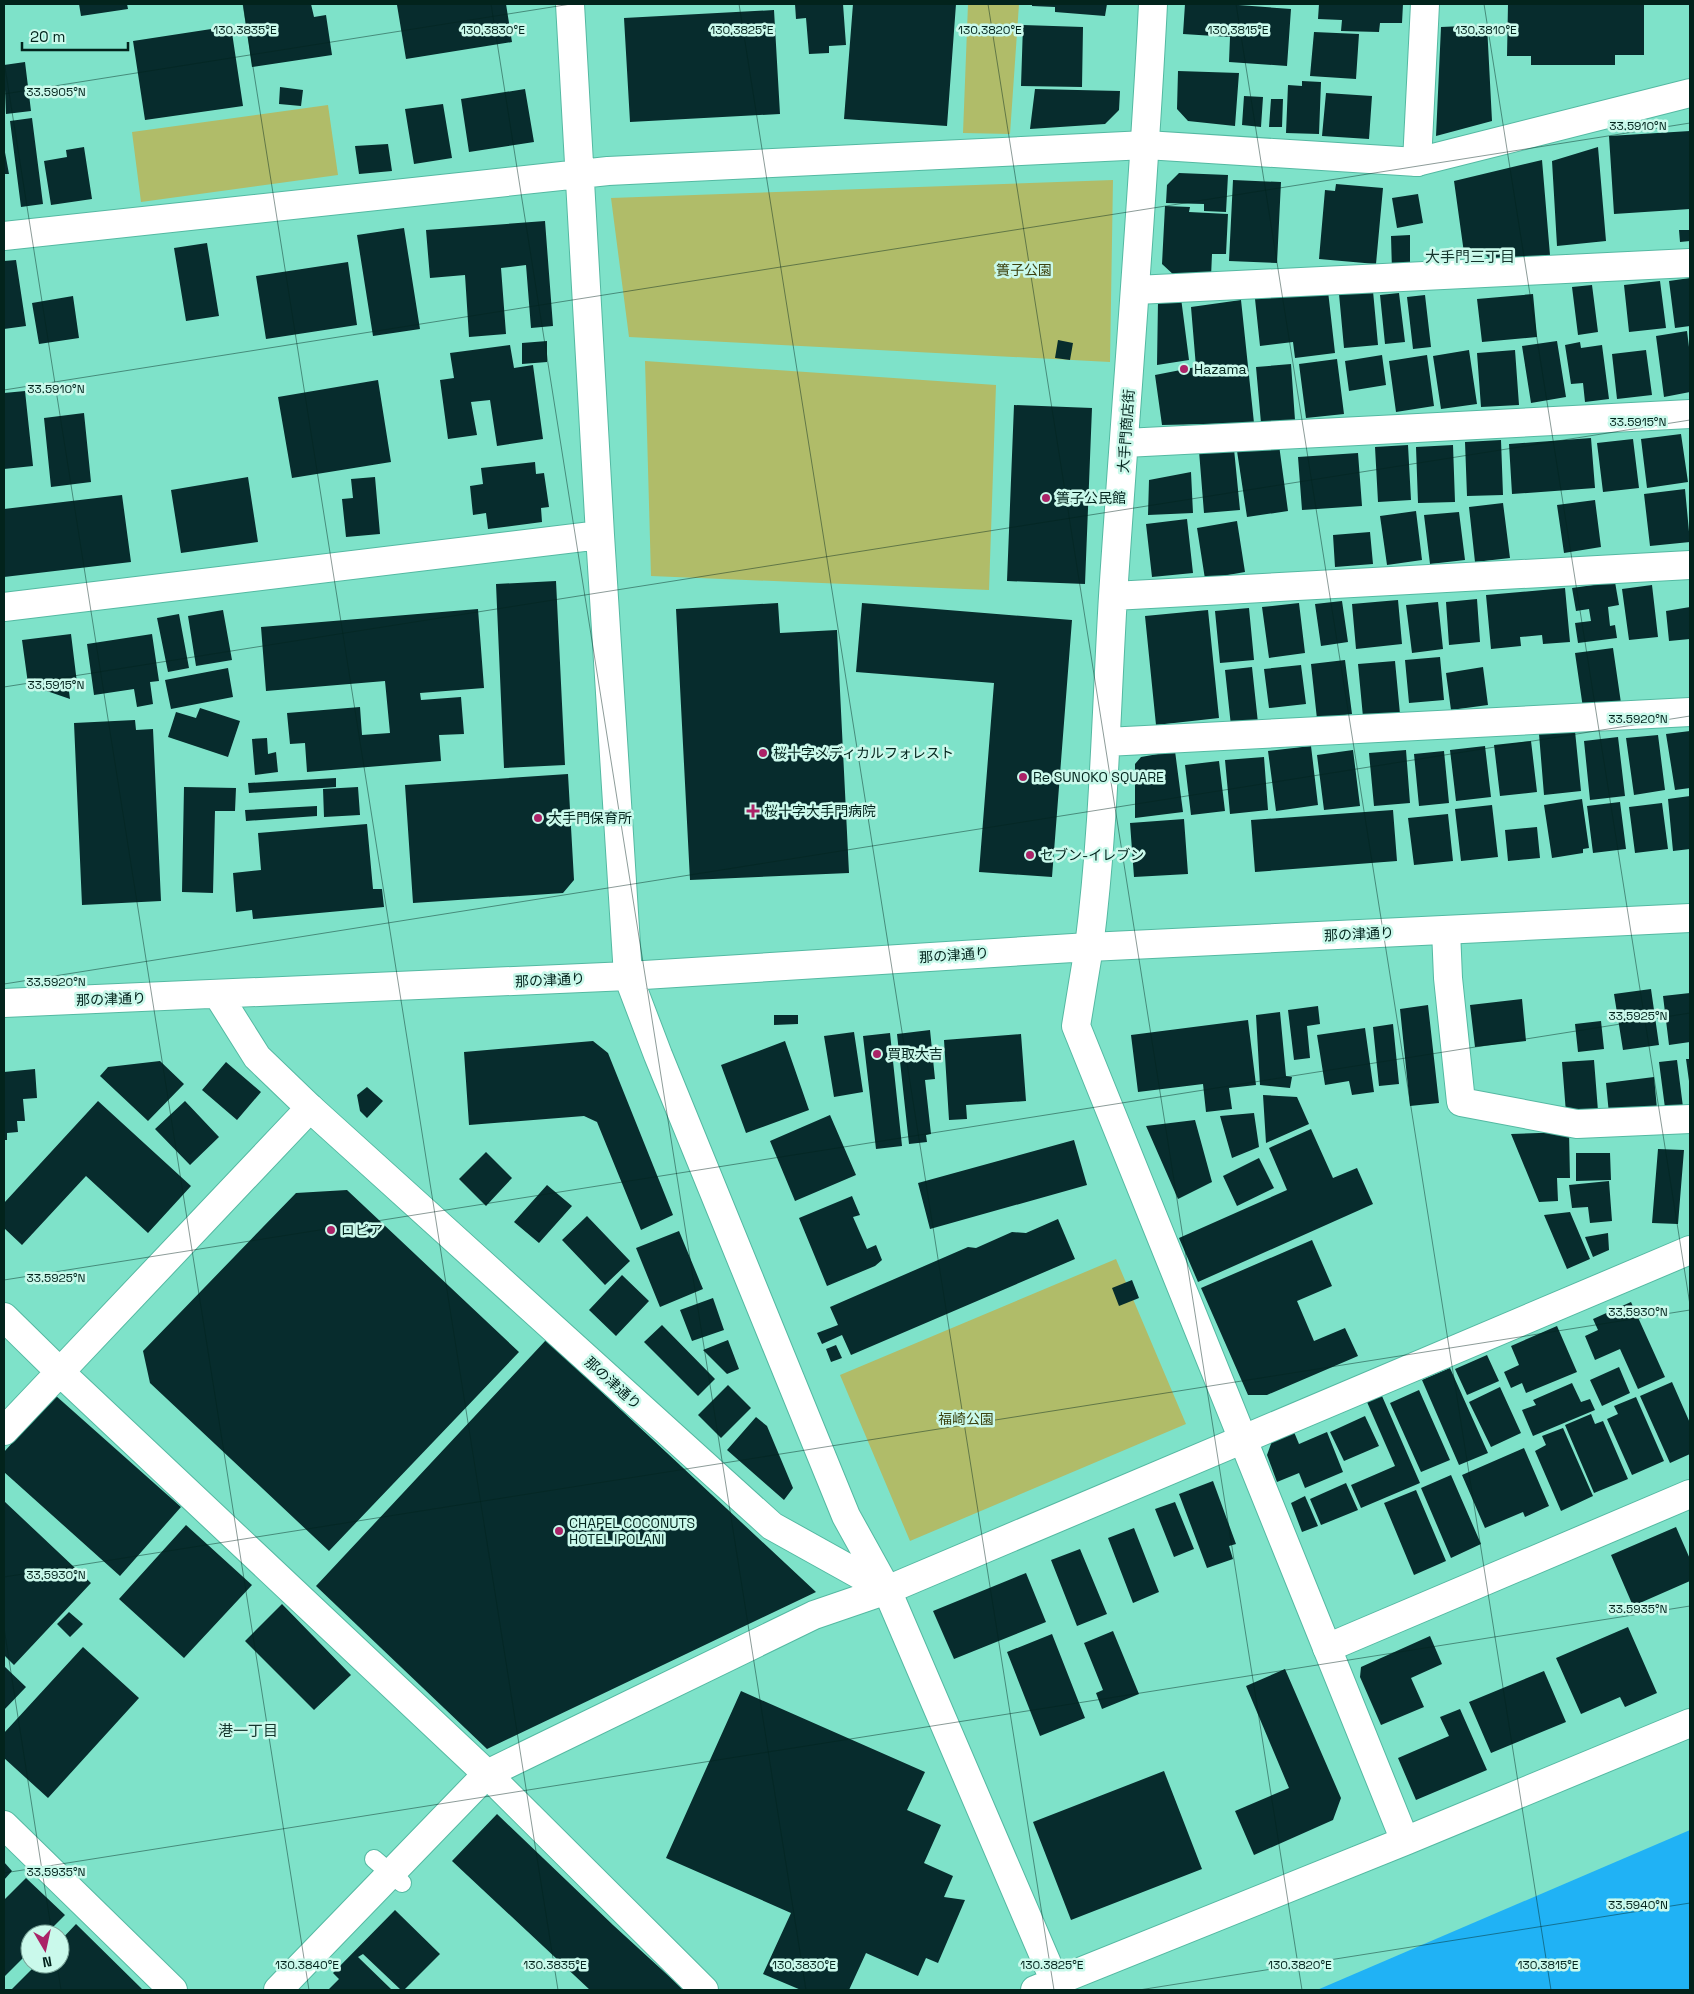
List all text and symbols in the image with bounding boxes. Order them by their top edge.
scale bar [22,20,129,52]
text: 130.3835°E [213,22,277,38]
text: 130.3830°E [461,22,525,38]
text: 130.3825°E [710,22,774,38]
text: 130.3820°E [958,22,1022,38]
text: 130.3815°E [1207,22,1269,38]
text: 130.3810°E [1455,22,1517,38]
text: 20 m [30,27,65,46]
text: 33.5905°N [26,84,86,100]
text: 33.5910°N [1609,118,1667,134]
district label: 大手門三丁目 [1425,247,1515,266]
park label: 簀子公園 [996,261,1052,279]
place label: Hazama [1194,360,1247,378]
marker: Hazama [1178,363,1190,375]
text: 33.5910°N [27,381,85,397]
street label: 大手門商店街 [1114,388,1138,474]
text: 33.5915°N [1610,414,1666,430]
place label: 簀子公民館 [1056,489,1126,507]
marker: 簀子公民館 [1040,492,1052,504]
text: 33.5915°N [28,677,84,693]
text: 33.5920°N [1608,711,1668,727]
place label: 桜十字メディカルフォレスト [773,744,954,762]
marker: 桜十字メディカルフォレスト [757,747,769,759]
place label: Re SUNOKO SQUARE [1033,768,1164,786]
marker: Re SUNOKO SQUARE [1017,771,1029,783]
place label: 桜十字大手門病院 [764,802,876,820]
marker: 桜十字大手門病院 [746,804,760,818]
place label: 大手門保育所 [548,809,632,827]
marker: 大手門保育所 [532,812,544,824]
place label: セブン-イレブン [1040,846,1144,864]
marker: セブン-イレブン [1024,849,1036,861]
street label: 那の津通り [1324,923,1394,945]
street label: 那の津通り [918,944,990,966]
street label: 那の津通り [515,969,585,991]
text: 33.5920°N [26,974,86,990]
street label: 那の津通り [76,989,146,1009]
text: 33.5925°N [1608,1008,1668,1024]
place label: 買取大吉 [887,1045,943,1063]
marker: 買取大吉 [871,1048,883,1060]
place label: ロピア [341,1221,383,1239]
marker: ロピア [325,1224,337,1236]
text: 33.5925°N [26,1270,86,1286]
text: 33.5930°N [1608,1304,1668,1320]
street label: 那の津通り [581,1353,645,1413]
park label: 福崎公園 [938,1410,994,1428]
place label: CHAPEL COCONUTS HOTEL IPOLANI [569,1514,695,1548]
marker: CHAPEL COCONUTS HOTEL IPOLANI [553,1525,565,1537]
text: 33.5930°N [26,1567,86,1583]
text: 33.5935°N [1608,1601,1668,1617]
district label: 港一丁目 [218,1721,278,1740]
text: 33.5935°N [26,1864,86,1880]
text: 33.5940°N [1608,1897,1668,1913]
north arrow [20,1924,70,1974]
text: N [41,1952,53,1971]
text: 130.3840°E [275,1957,339,1973]
text: 130.3835°E [523,1957,587,1973]
text: 130.3830°E [772,1957,836,1973]
text: 130.3825°E [1020,1957,1084,1973]
text: 130.3820°E [1268,1957,1332,1973]
text: 130.3815°E [1517,1957,1579,1973]

